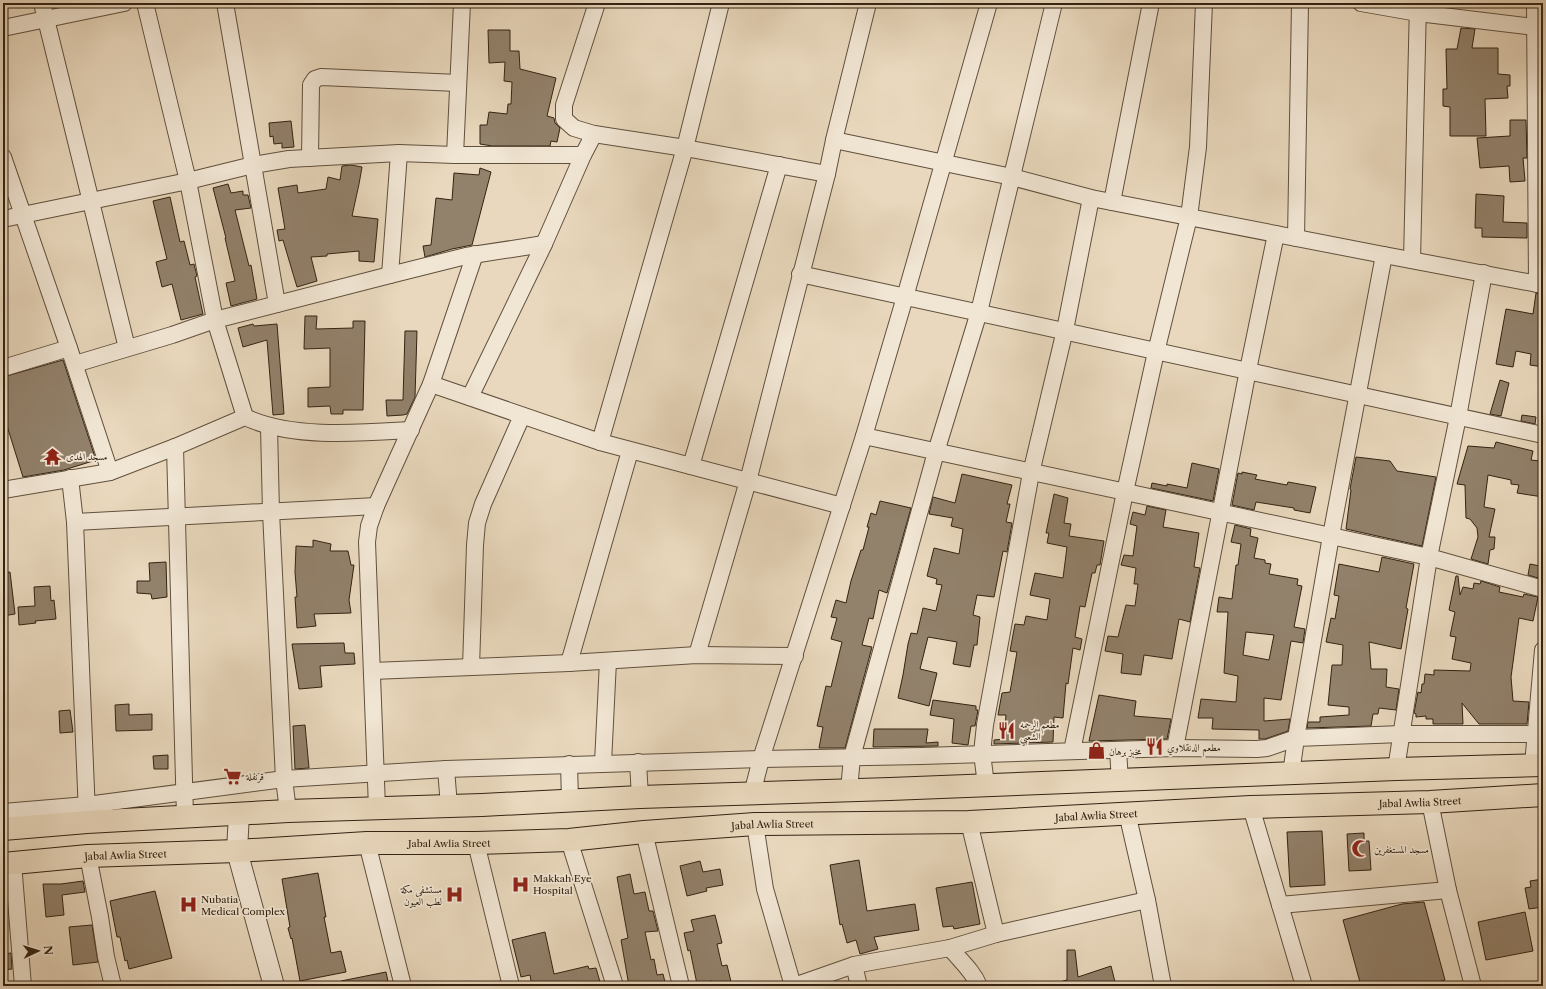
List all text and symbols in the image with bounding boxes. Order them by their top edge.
temple icon: مسجد الهدى [43,446,63,466]
place label: مسجد الهدى [66,450,108,463]
place label: مطعم الرحمه الشعبي [1020,718,1059,746]
restaurant icon: مطعم الرحمه الشعبي [997,720,1017,740]
restaurant icon: مطعم الدنقلاوي [1144,737,1164,757]
shop icon: مخبز برهان [1086,741,1106,761]
place label: مطعم الدنقلاوي [1167,741,1221,757]
place label: مخبز برهان [1109,745,1141,758]
supermarket icon: قرنفلة [223,766,243,786]
place label: قرنفلة [245,770,264,783]
street label: Jabal Awlia Street [1377,794,1462,810]
street label: Jabal Awlia Street [1053,807,1138,824]
street label: Jabal Awlia Street [729,817,814,832]
street label: Jabal Awlia Street [406,836,491,850]
mosque icon: مسجد المستغفرين [1351,839,1371,859]
place label: مسجد المستغفرين [1374,843,1429,856]
street label: Jabal Awlia Street [82,847,168,863]
place label: Makkah Eye Hospital [533,872,592,897]
hospital icon: Makkah Eye Hospital [510,874,530,894]
place label: مستشفى مكة لطب العيون [400,883,442,909]
hospital icon: مستشفى مكة لطب العيون [445,885,465,905]
place label: Nubatia Medical Complex [201,893,285,918]
hospital icon: Nubatia Medical Complex [178,895,198,915]
north arrow [18,931,58,971]
text: N [41,945,55,956]

